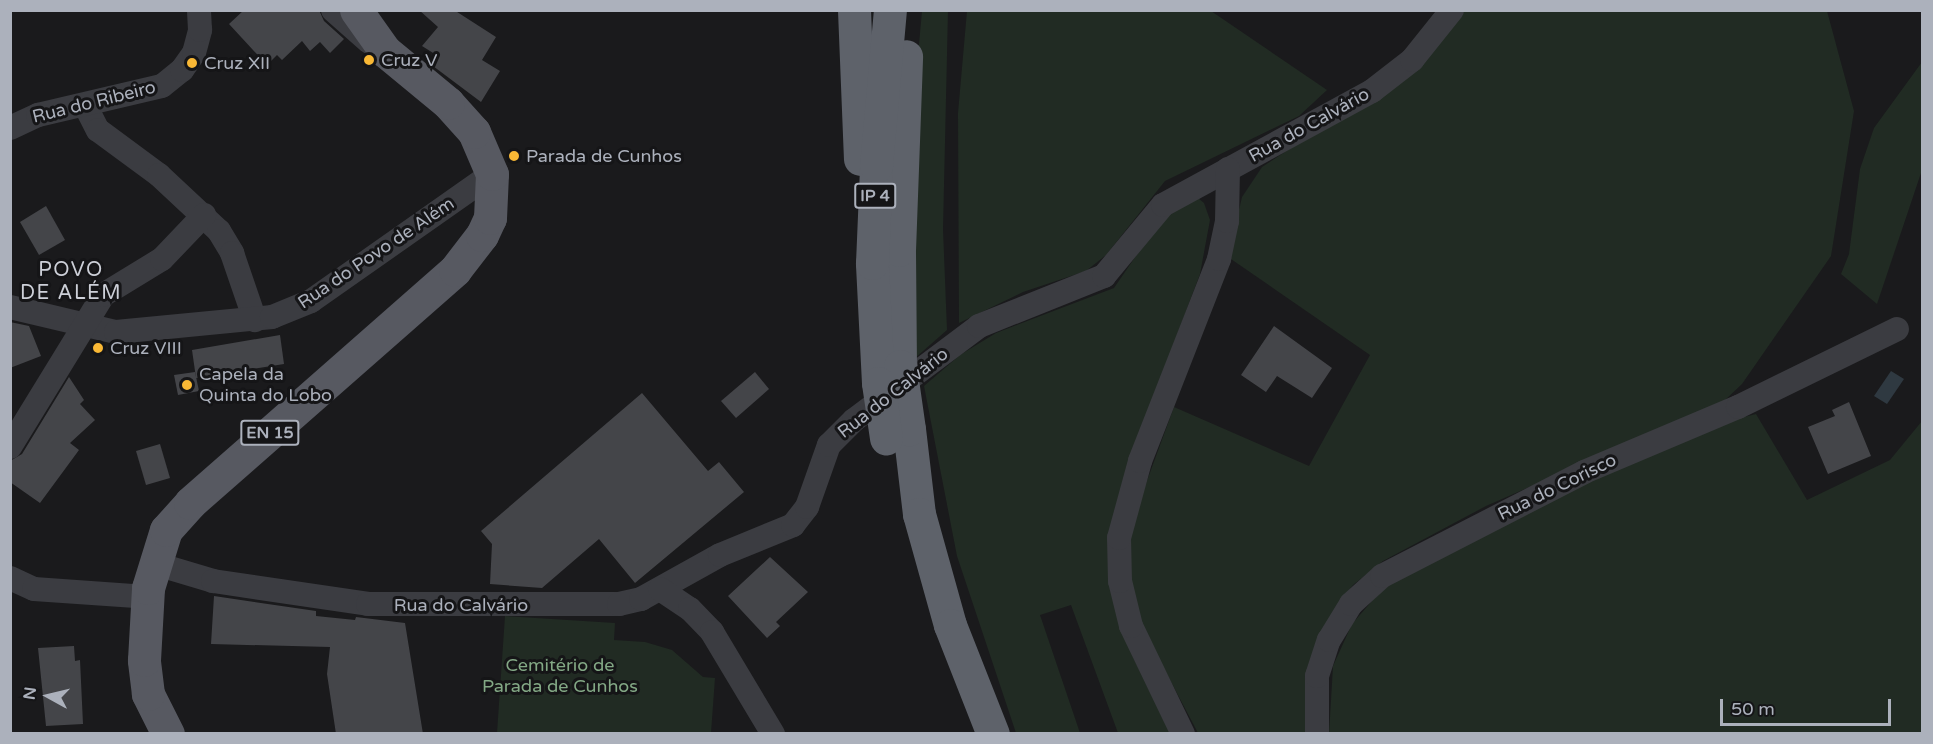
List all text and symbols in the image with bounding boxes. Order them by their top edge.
place label: Cruz V [381,49,437,71]
place label: Cruz XII [204,52,270,74]
marker: Cruz V [362,53,376,67]
marker: Cruz XII [185,56,199,70]
street label: Rua do Ribeiro [30,76,158,128]
street label: Rua do Calvário [1245,83,1373,167]
place label: Parada de Cunhos [526,145,682,167]
marker: Parada de Cunhos [507,149,521,163]
road number: IP 4 [854,183,896,209]
street label: Rua do Povo de Além [294,193,458,313]
district label: POVO DE ALÉM [20,259,122,306]
place label: Cruz VIII [110,337,182,359]
marker: Cruz VIII [91,341,105,355]
street label: Rua do Calvário [833,343,953,443]
place label: Capela da Quinta do Lobo [199,364,332,406]
marker: Capela da Quinta do Lobo [180,378,194,392]
road number: EN 15 [240,420,300,446]
street label: Rua do Corisco [1494,449,1620,525]
street label: Rua do Calvário [394,594,528,616]
park label: Cemitério de Parada de Cunhos [482,655,638,698]
north arrow [18,666,78,726]
text: N [19,686,41,701]
scale bar [1723,687,1894,725]
text: 50 m [1731,698,1775,720]

